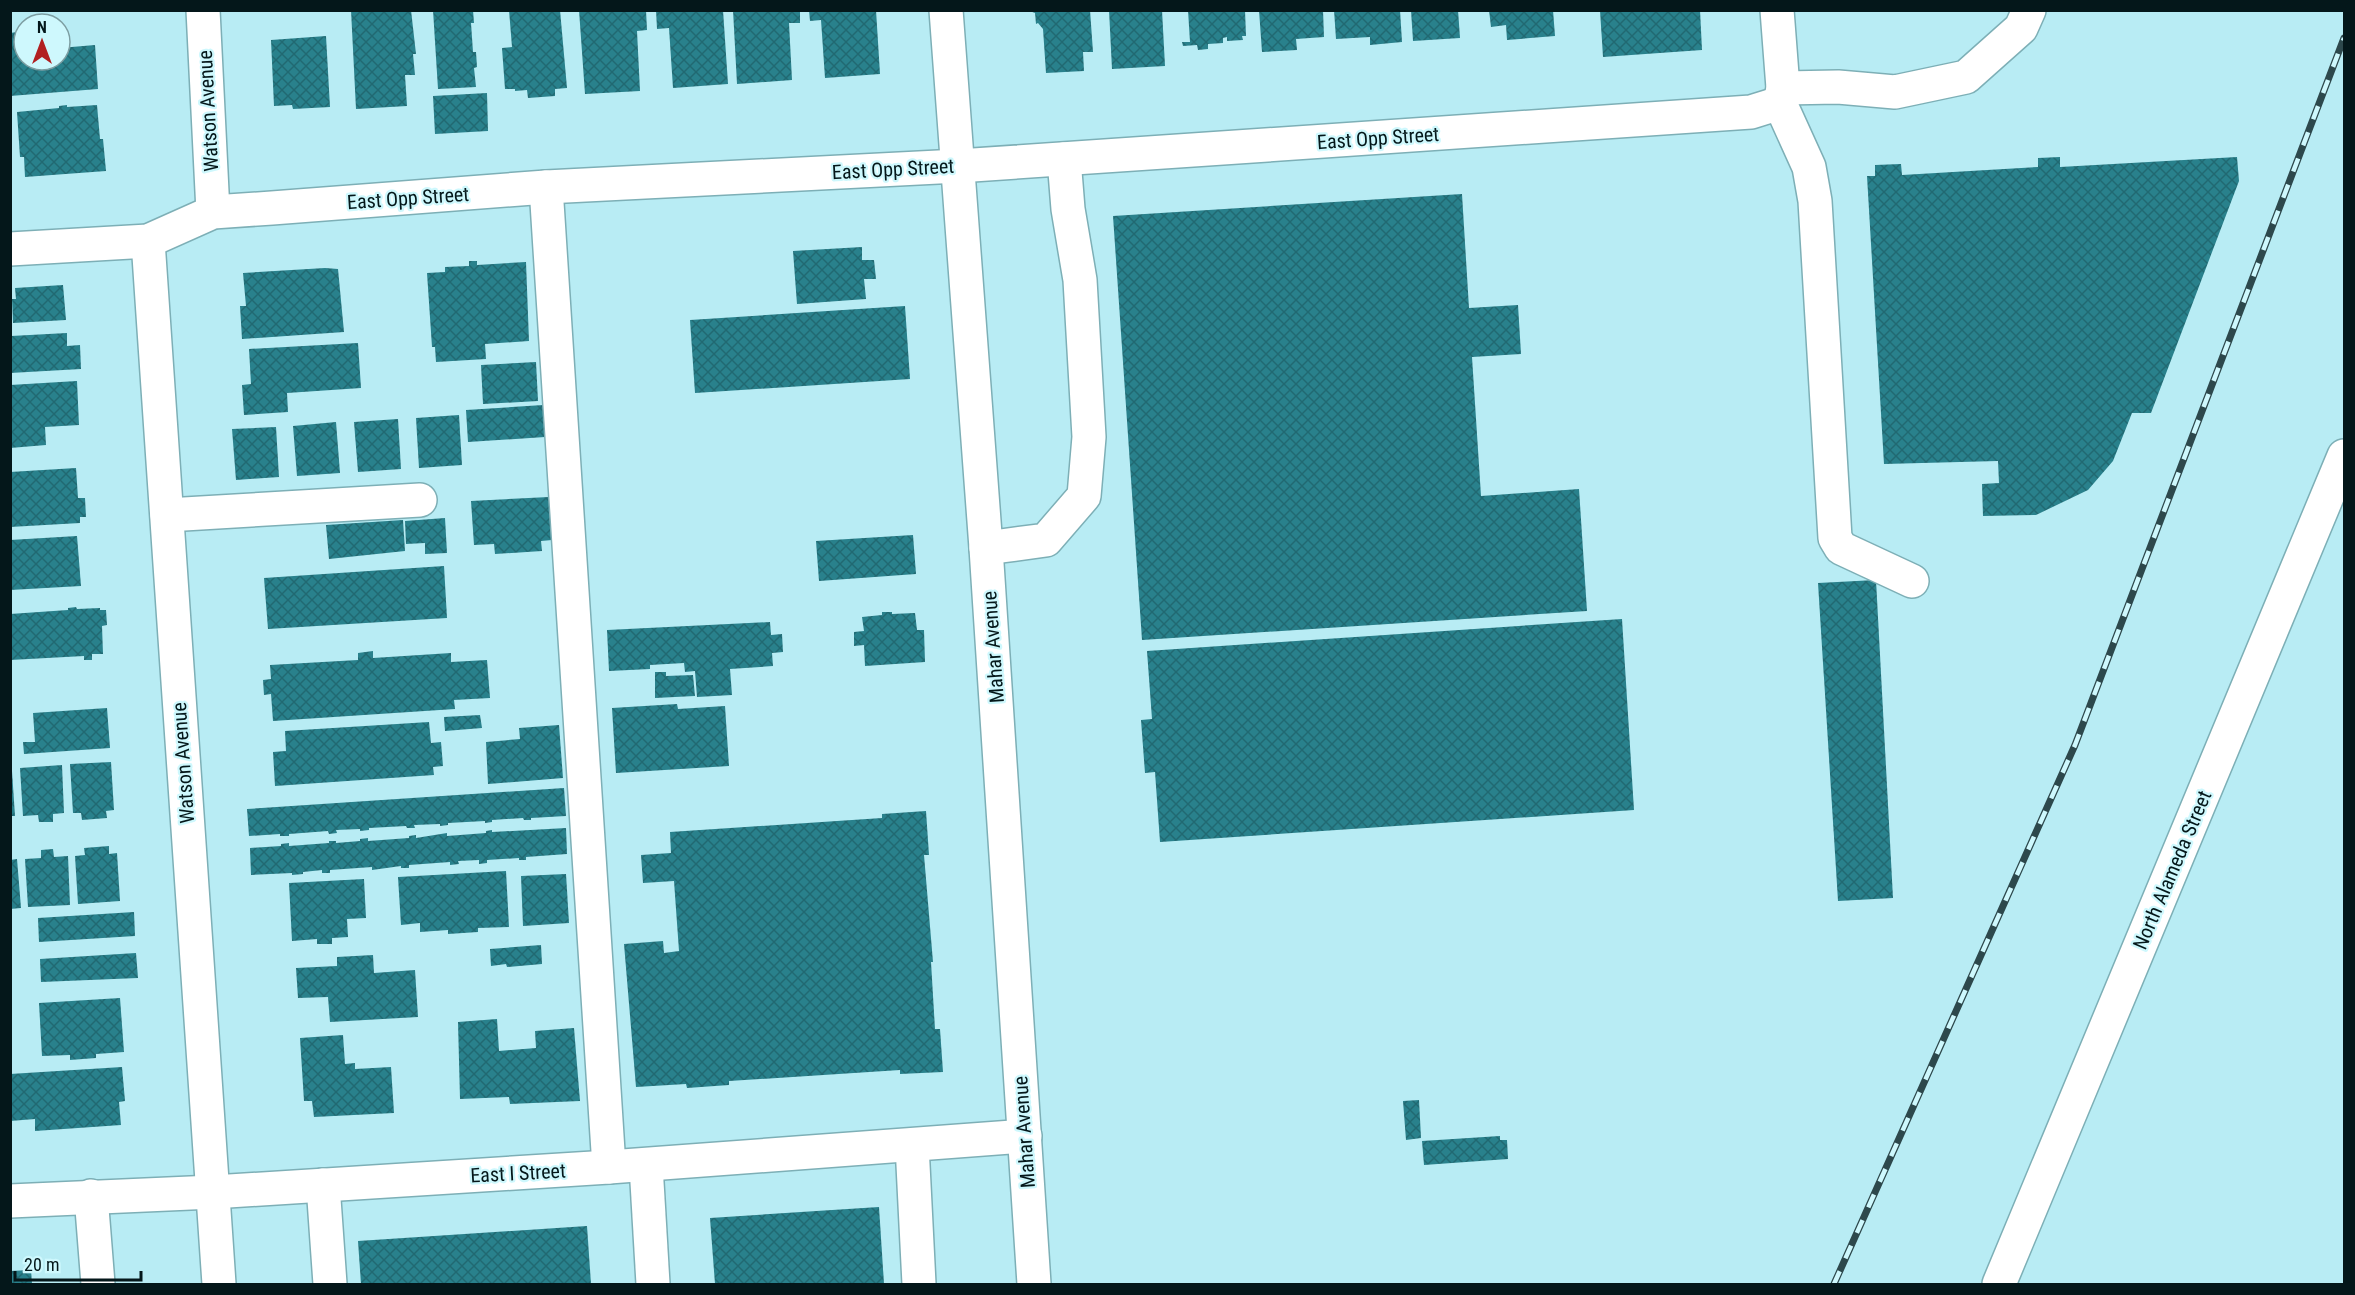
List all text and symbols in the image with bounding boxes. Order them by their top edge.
north arrow [12,12,72,72]
text: N [37,18,47,37]
street label: Watson Avenue [193,50,223,172]
street label: East Opp Street [1316,122,1440,154]
street label: East Opp Street [831,154,955,184]
street label: East Opp Street [346,182,470,214]
street label: Mahar Avenue [977,590,1009,704]
street label: Watson Avenue [167,702,199,824]
street label: North Alameda Street [2128,787,2216,953]
street label: Mahar Avenue [1008,1075,1040,1189]
street label: East I Street [470,1159,566,1187]
scale bar [15,1244,141,1282]
text: 20 m [24,1254,59,1275]

